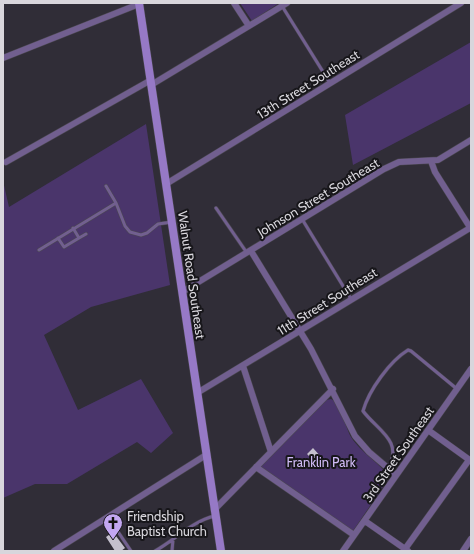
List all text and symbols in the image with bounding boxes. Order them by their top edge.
street label: 13th Street Southeast [254,46,363,122]
street label: Johnson Street Southeast [253,154,382,240]
street label: Walnut Road Southeast [175,210,209,341]
street label: 11th Street Southeast [274,263,380,338]
street label: 3rd Street Southeast [359,403,437,505]
park label: Franklin Park [286,454,356,470]
place label: Friendship Baptist Church [127,508,207,539]
church icon: Friendship Baptist Church [102,512,124,540]

